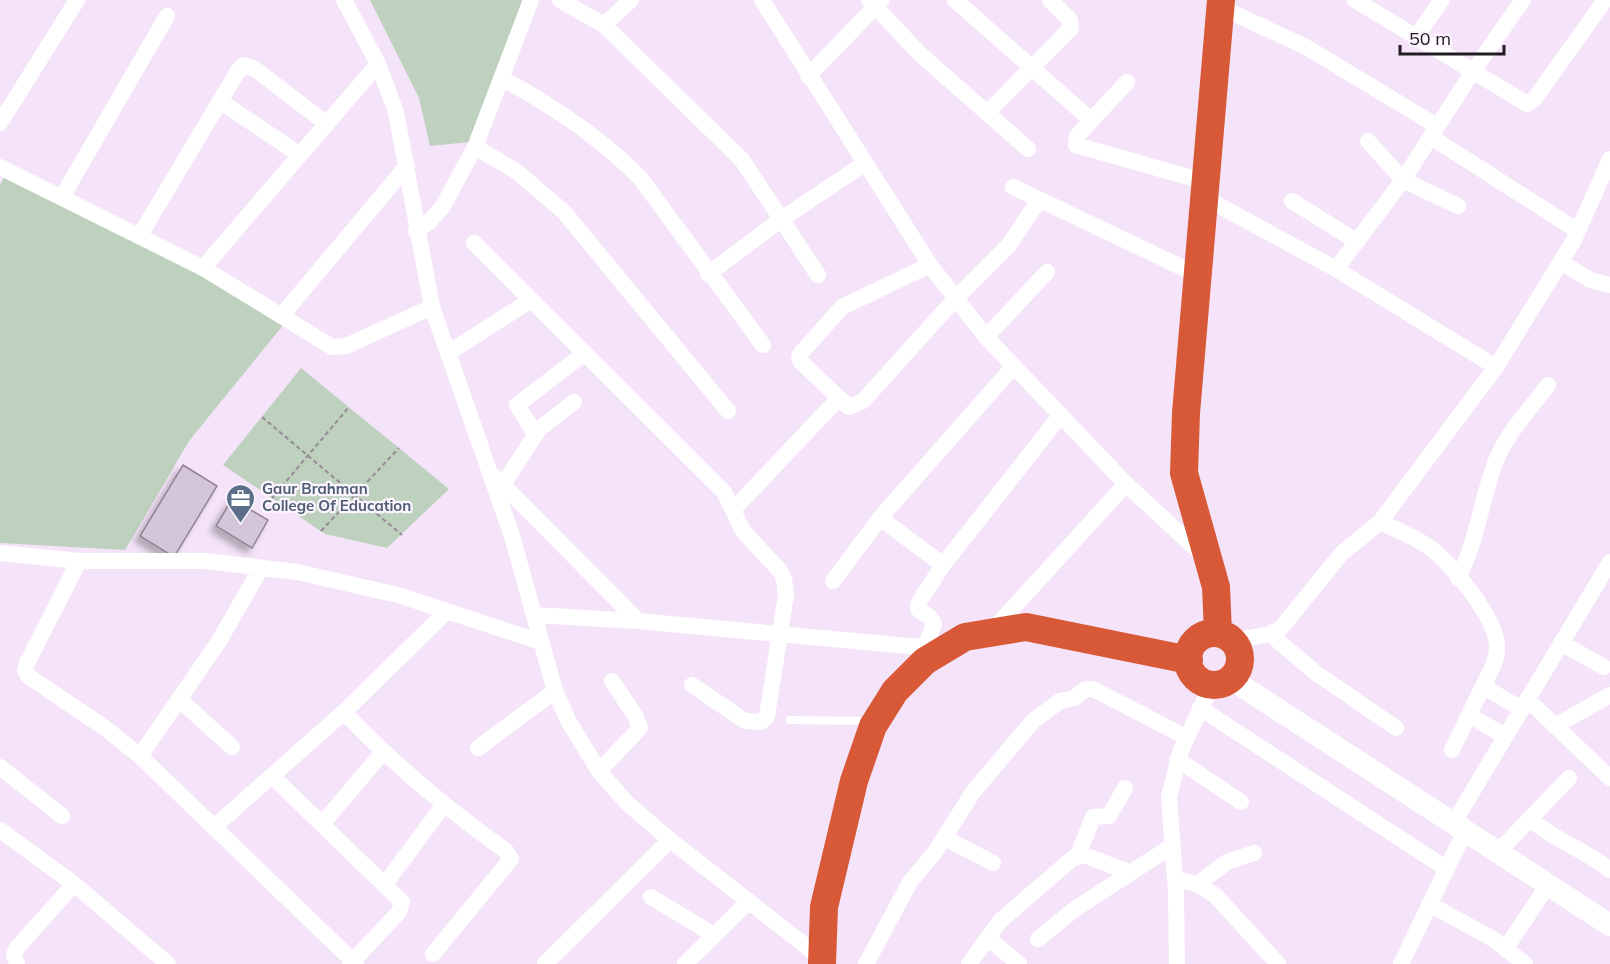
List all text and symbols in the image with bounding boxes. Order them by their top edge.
scale bar [1400,18,1504,56]
text: 50 m [1409,27,1451,50]
place label: Gaur Brahman College Of Education [262,479,411,515]
office icon: Gaur Brahman College Of Education [225,482,257,524]

